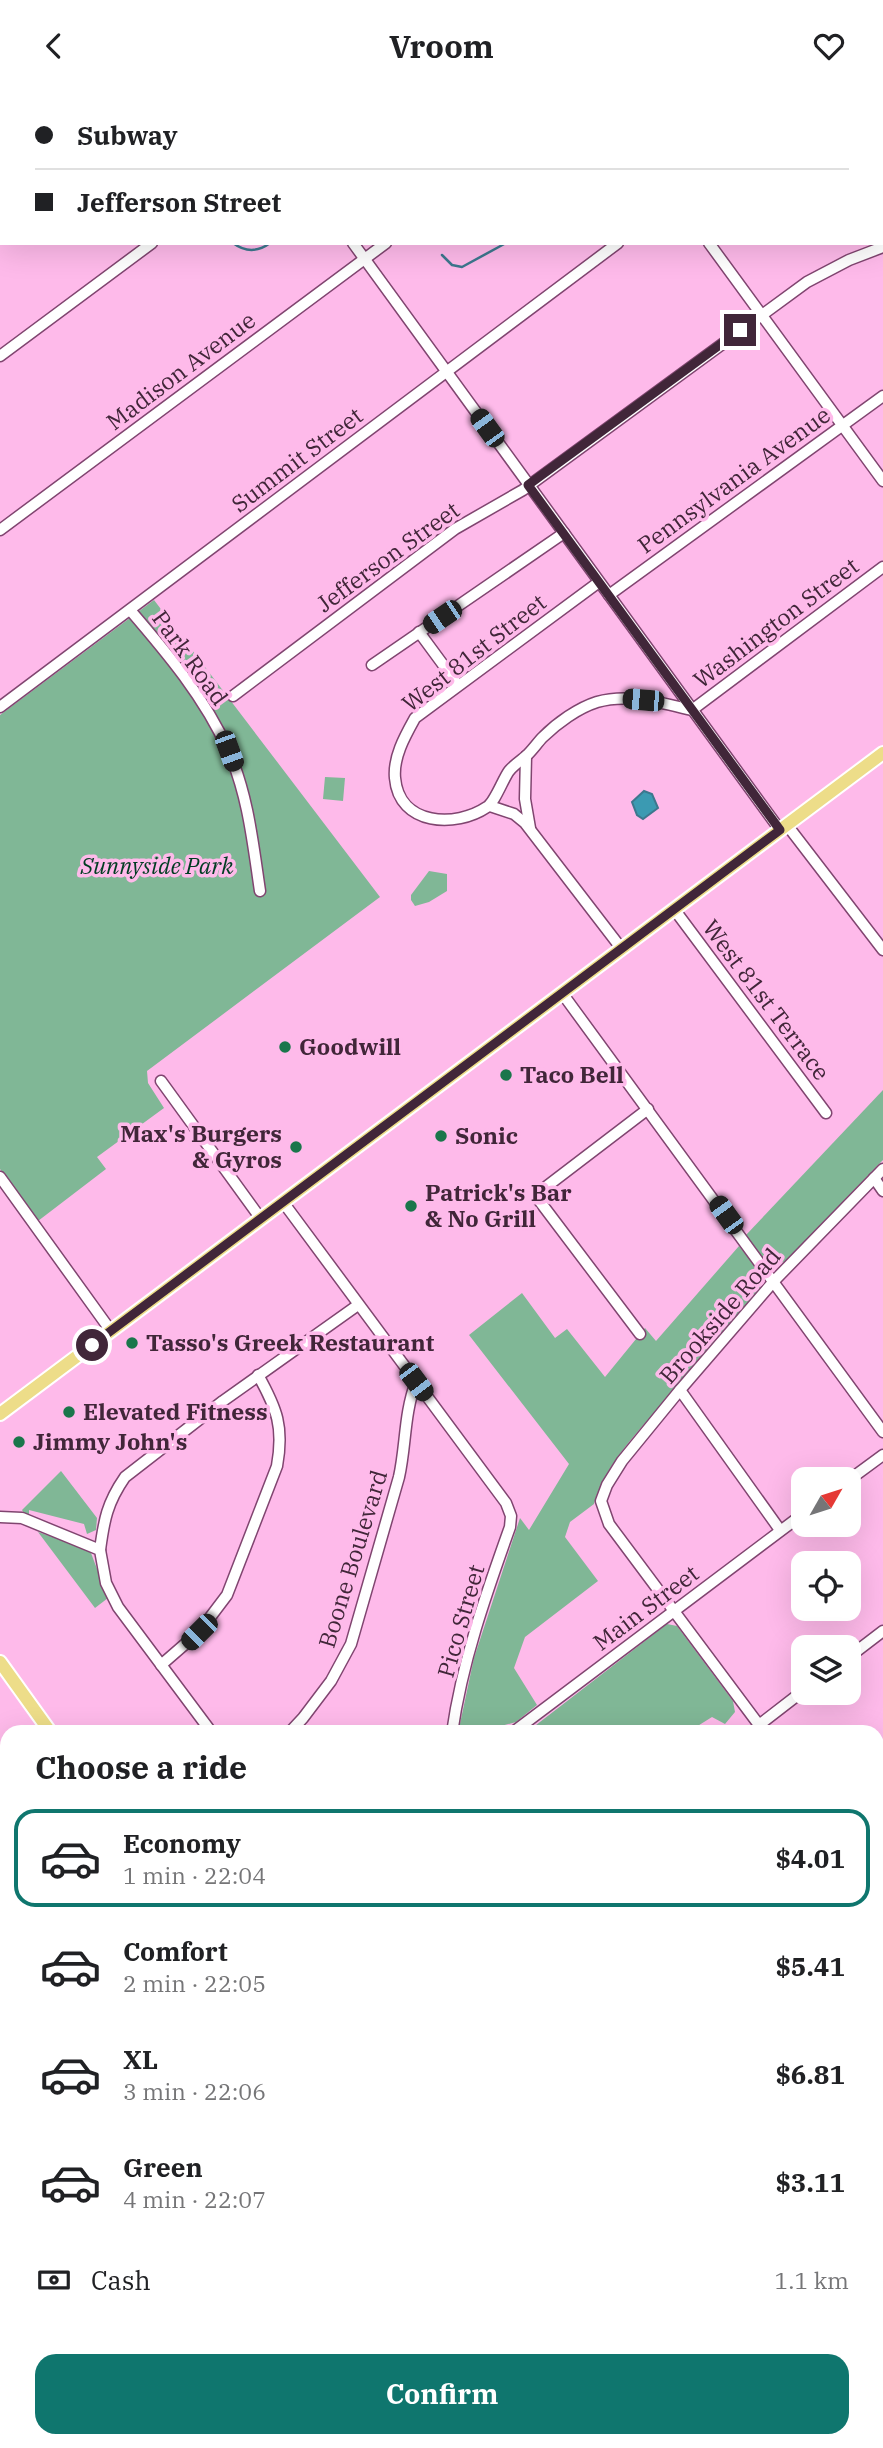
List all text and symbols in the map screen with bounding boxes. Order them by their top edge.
text: Vroom [389,25,494,67]
icon: back [35,27,73,65]
icon: heart [810,27,848,65]
text: Subway [77,118,178,152]
text: Jefferson Street [77,185,281,219]
street label: Madison Avenue [100,304,261,436]
route end [724,314,756,346]
street label: Pennsylvania Avenue [631,399,836,559]
street label: Summit Street [225,400,368,518]
car [467,405,508,451]
street label: Jefferson Street [310,494,465,618]
street label: Washington Street [687,550,864,694]
street label: West 81st Street [395,587,551,718]
car [419,597,466,637]
street label: Park Road [146,604,235,711]
car [622,688,665,712]
car [212,728,247,774]
park label: Sunnyside Park [79,850,234,880]
street label: West 81st Terrace [697,913,837,1086]
place label: Goodwill [299,1031,401,1061]
marker: Goodwill [277,1039,293,1055]
place label: Taco Bell [520,1059,624,1089]
marker: Taco Bell [498,1067,514,1083]
place label: Max's Burgers & Gyros [120,1118,282,1174]
place label: Sonic [455,1120,518,1150]
marker: Sonic [433,1128,449,1144]
marker: Max's Burgers & Gyros [288,1139,304,1155]
place label: Patrick's Bar & No Grill [425,1177,572,1233]
car [706,1192,747,1238]
marker: Patrick's Bar & No Grill [403,1198,419,1214]
street label: Brookside Road [652,1241,786,1389]
place label: Tasso's Greek Restaurant [146,1327,435,1357]
route start [76,1329,108,1361]
marker: Tasso's Greek Restaurant [124,1335,140,1351]
car [395,1359,438,1405]
place label: Elevated Fitness [83,1396,268,1426]
marker: Elevated Fitness [61,1404,77,1420]
place label: Jimmy John's [33,1426,187,1456]
marker: Jimmy John's [11,1434,27,1450]
street label: Boone Boulevard [311,1466,393,1651]
north arrow [791,1467,861,1537]
map controls [791,1467,861,1705]
button: locate [791,1551,861,1621]
street label: Main Street [587,1558,704,1657]
street label: Pico Street [430,1561,490,1681]
car [177,1610,222,1654]
button: layers [791,1635,861,1705]
text: Choose a ride [35,1746,247,1788]
text: Economy [123,1826,241,1860]
icon: car [39,1827,102,1890]
text: $4.01 [775,1841,845,1875]
text: 1 min · 22:04 [123,1860,266,1890]
text: Comfort [123,1934,228,1968]
icon: car [39,1935,102,1998]
text: $5.41 [775,1949,845,1983]
text: 2 min · 22:05 [123,1968,266,1998]
text: XL [123,2042,158,2076]
icon: car [39,2043,102,2106]
text: $6.81 [775,2057,845,2091]
text: 3 min · 22:06 [123,2076,266,2106]
text: Green [123,2150,203,2184]
icon: car [39,2151,102,2214]
text: $3.11 [775,2165,845,2199]
text: 4 min · 22:07 [123,2184,266,2214]
icon: cash [35,2261,73,2299]
text: Cash [91,2263,151,2297]
text: 1.1 km [775,2265,849,2295]
button: Confirm [35,2354,849,2434]

